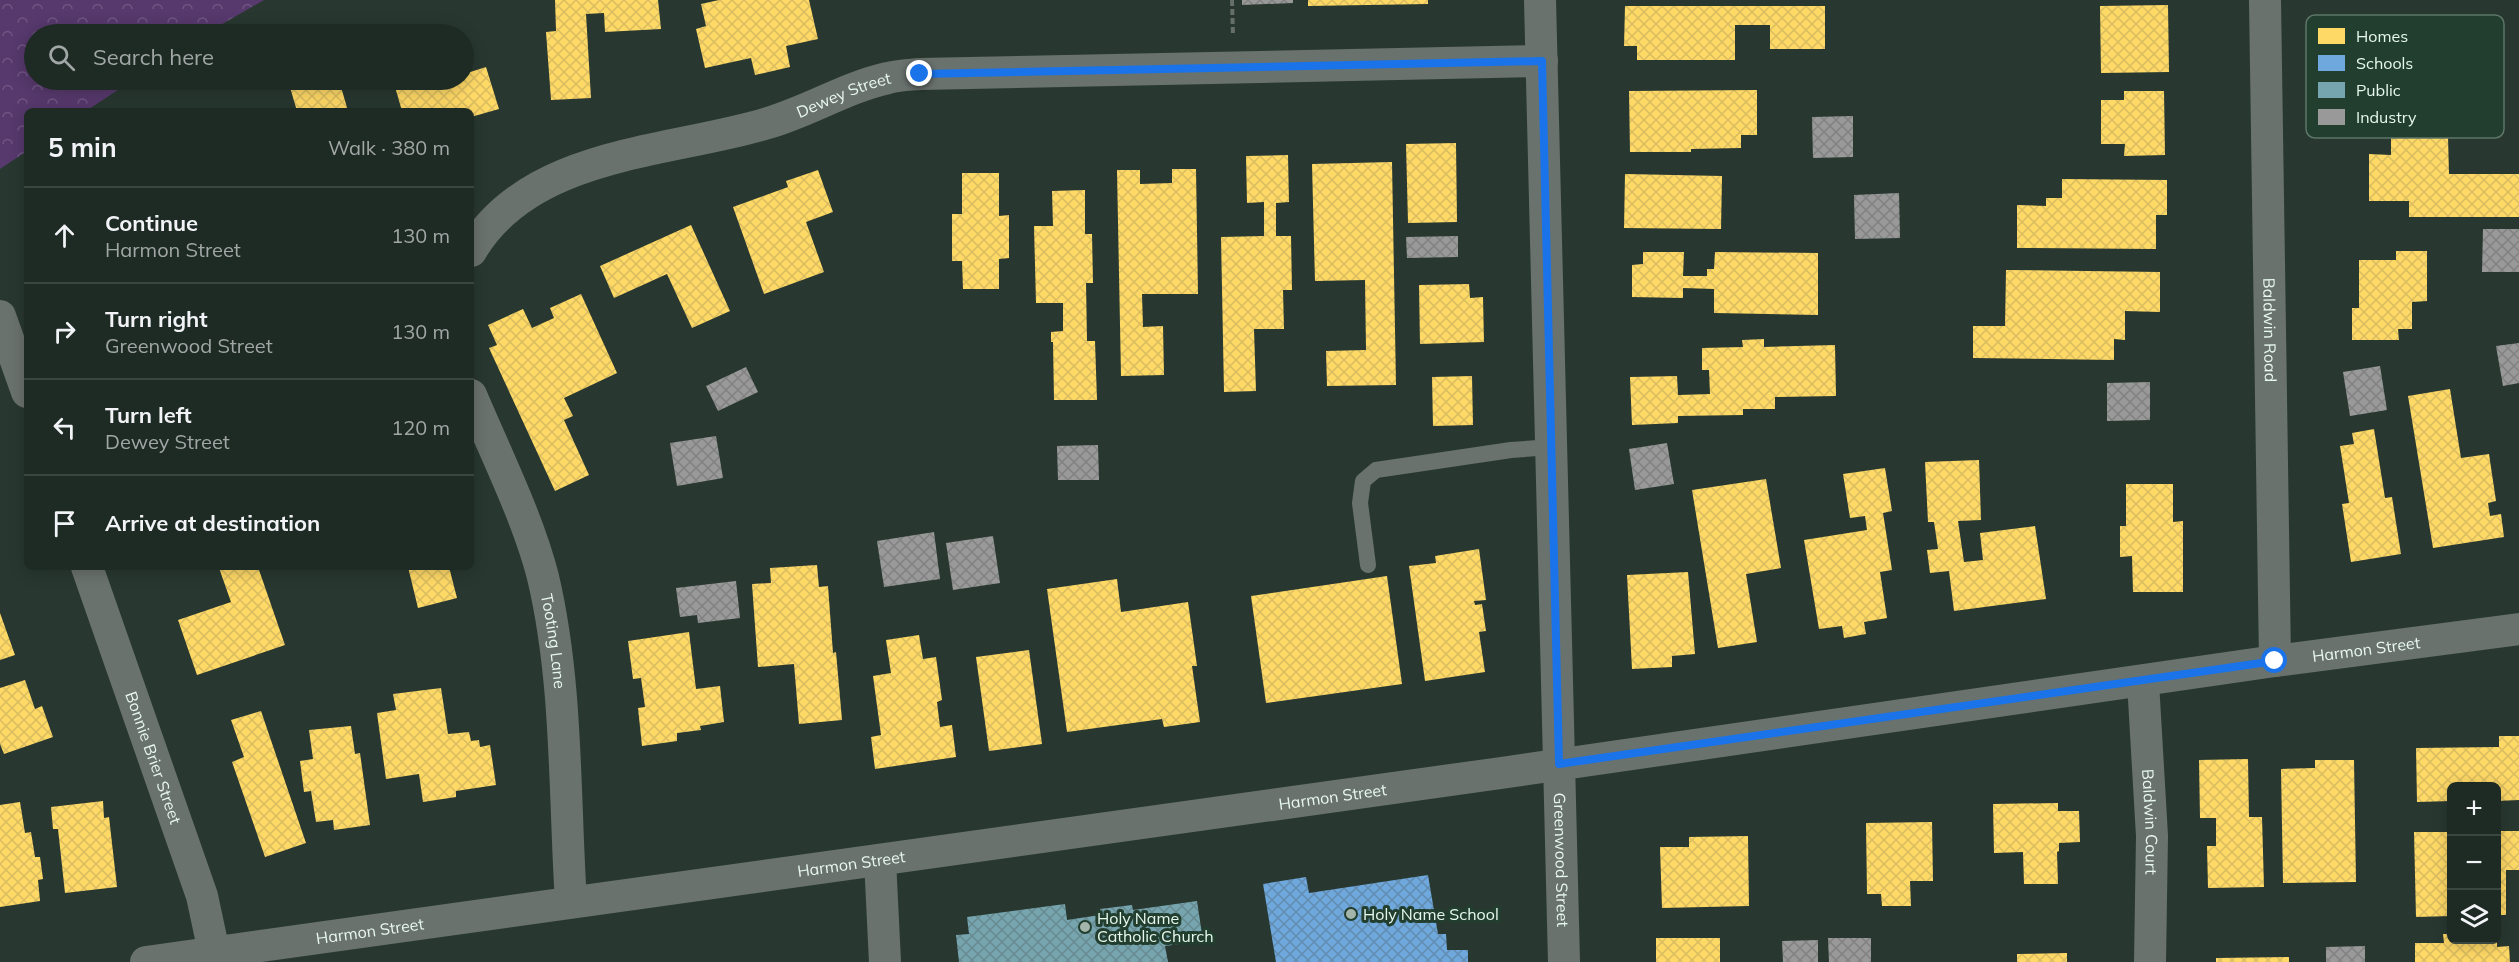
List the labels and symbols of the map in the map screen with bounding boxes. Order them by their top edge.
legend [2306,15,2504,138]
text: Homes [2356,26,2408,46]
text: Schools [2356,53,2413,73]
route end [906,60,932,86]
street label: Dewey Street [793,68,893,122]
text: Public [2356,80,2401,100]
text: Industry [2356,107,2417,127]
street label: Baldwin Road [2259,278,2281,382]
street label: Tooting Lane [537,592,570,689]
street label: Harmon Street [2311,632,2422,666]
route start [2261,647,2287,673]
street label: Bonnie Brier Street [121,689,186,827]
street label: Baldwin Court [2138,768,2162,875]
street label: Harmon Street [1277,779,1388,814]
street label: Greenwood Street [1550,792,1573,928]
street label: Harmon Street [796,846,907,881]
place label: Holy Name School [1363,904,1499,924]
marker: Holy Name School [1344,907,1358,921]
place label: Holy Name Catholic Church [1097,908,1214,946]
street label: Harmon Street [315,913,425,948]
marker: Holy Name Catholic Church [1078,920,1092,934]

